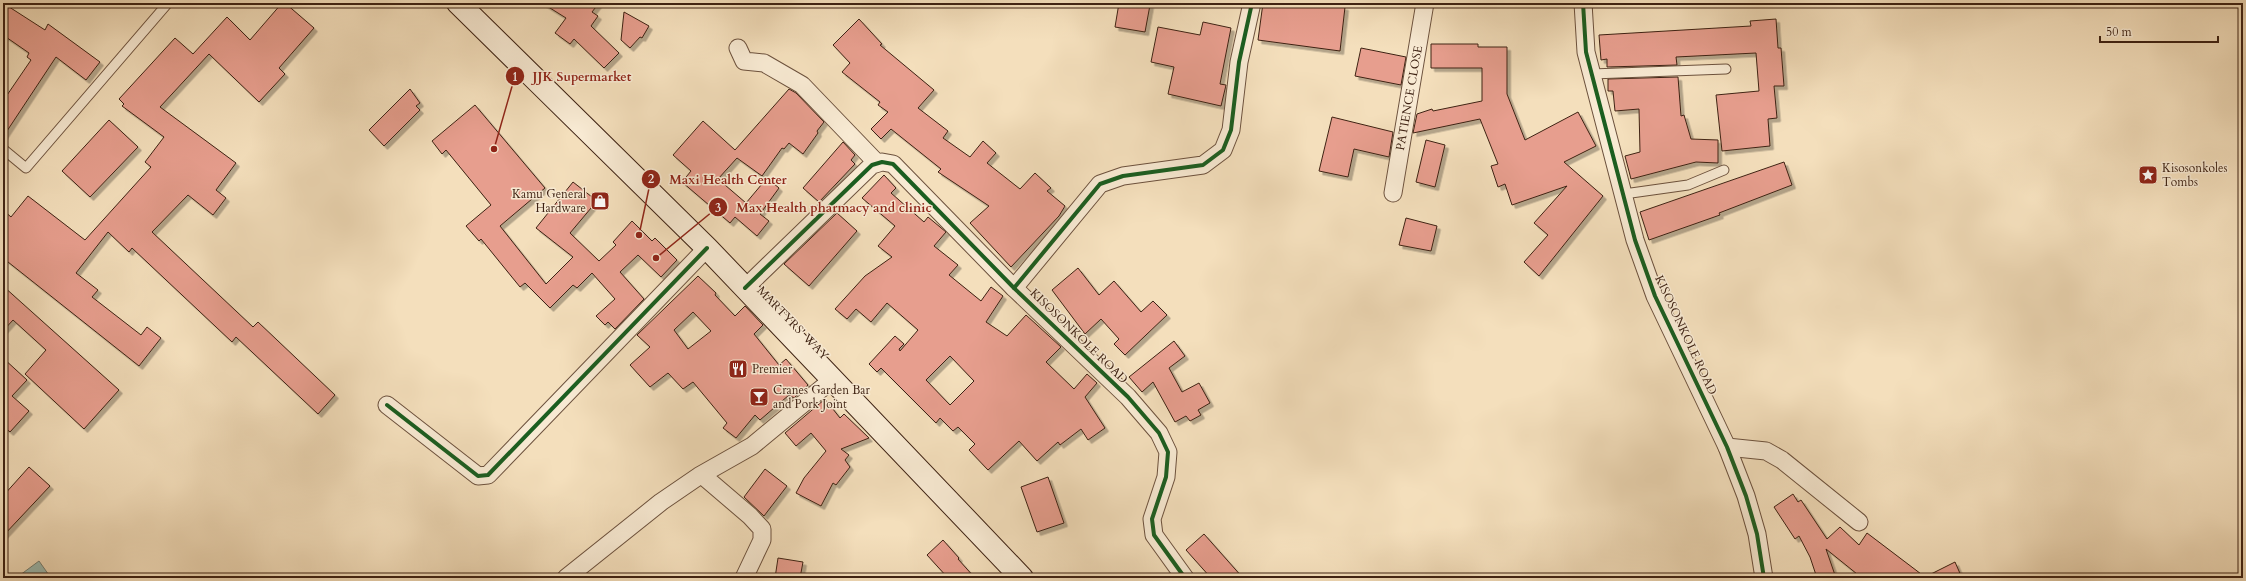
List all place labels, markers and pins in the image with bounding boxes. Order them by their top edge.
callout: JJK Supermarket [505,64,640,89]
place label: Kisosonkoles Tombs [2162,160,2228,190]
place icon: Kisosonkoles Tombs [2137,164,2159,186]
callout: Maxi Health Center [641,166,795,191]
place label: Kamu General Hardware [512,186,586,216]
shop icon: Kamu General Hardware [589,190,611,212]
callout: Max Health pharmacy and clinic [708,195,939,220]
restaurant icon: Premier [727,358,749,380]
place label: Premier [752,361,793,377]
place label: Cranes Garden Bar and Pork Joint [773,382,871,412]
bar icon: Cranes Garden Bar and Pork Joint [748,386,770,408]

